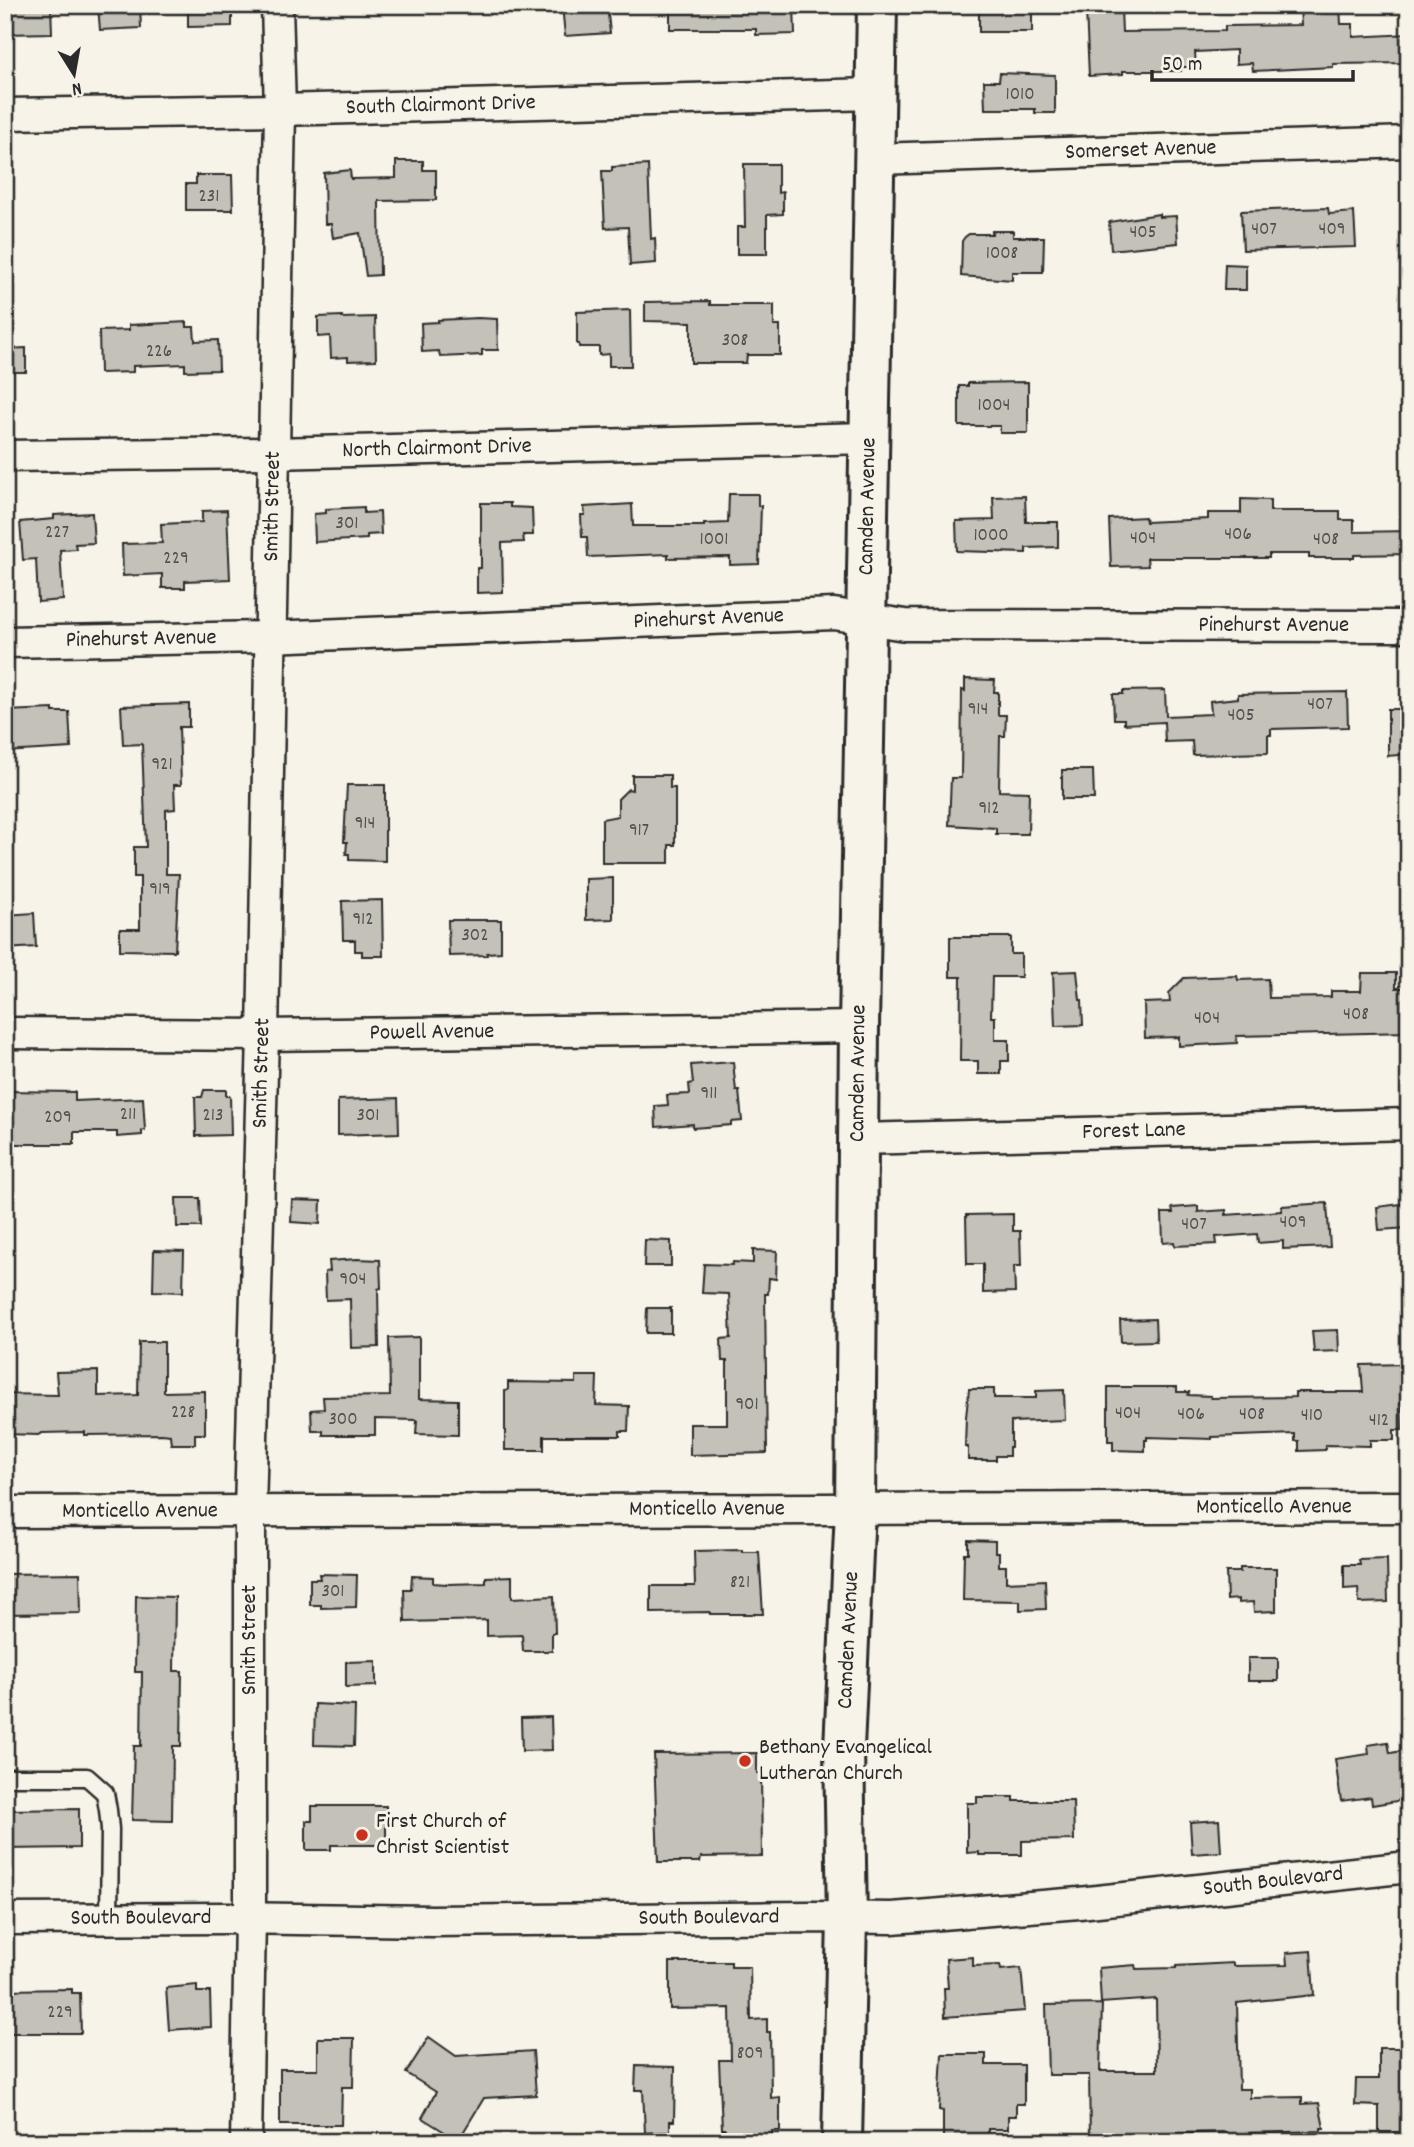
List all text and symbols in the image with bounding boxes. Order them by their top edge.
north arrow [38,38,108,108]
scale bar [1152,38,1353,82]
text: 50 m [1162,51,1202,81]
text: N [69,73,84,101]
house number: 1010 [1005,82,1035,109]
street label: South Clairmont Drive [346,87,536,125]
street label: Somerset Avenue [1065,132,1217,169]
house number: 231 [199,184,219,211]
house number: 407 [1251,217,1277,244]
house number: 409 [1319,217,1345,244]
house number: 405 [1129,220,1157,247]
house number: 1008 [986,241,1018,268]
house number: 308 [722,328,748,355]
house number: 226 [146,339,172,366]
house number: 1004 [978,393,1010,420]
street label: North Clairmont Drive [342,430,532,468]
street label: Camden Avenue [850,437,886,576]
street label: Smith Street [255,451,291,562]
house number: 301 [336,511,358,538]
house number: 227 [45,520,69,547]
house number: 406 [1224,522,1252,549]
house number: 1000 [973,523,1009,550]
house number: 404 [1130,526,1156,553]
house number: 1001 [699,527,729,554]
house number: 408 [1313,527,1339,554]
house number: 229 [163,546,189,573]
street label: Pinehurst Avenue [633,600,785,639]
street label: Pinehurst Avenue [1198,609,1349,642]
street label: Pinehurst Avenue [65,621,217,657]
house number: 407 [1307,692,1333,719]
house number: 914 [968,697,988,724]
house number: 405 [1227,703,1255,730]
house number: 921 [151,752,173,779]
house number: 912 [978,796,1000,823]
house number: 914 [355,811,375,838]
house number: 917 [629,818,649,845]
house number: 919 [149,877,171,904]
house number: 912 [352,907,374,934]
house number: 302 [461,923,489,950]
house number: 408 [1343,1002,1369,1029]
street label: Camden Avenue [842,1004,876,1142]
house number: 404 [1194,1006,1220,1033]
street label: Powell Avenue [369,1015,495,1050]
street label: Smith Street [244,1018,280,1129]
house number: 911 [700,1081,718,1108]
house number: 211 [120,1102,136,1129]
house number: 213 [203,1103,223,1130]
house number: 301 [357,1103,379,1130]
house number: 209 [44,1105,72,1132]
street label: Forest Lane [1082,1114,1186,1149]
house number: 409 [1280,1210,1306,1237]
house number: 407 [1181,1212,1207,1239]
house number: 904 [340,1267,366,1294]
house number: 901 [735,1392,759,1419]
house number: 228 [171,1400,195,1427]
house number: 404 [1115,1401,1141,1428]
house number: 406 [1177,1402,1205,1429]
house number: 408 [1239,1402,1265,1429]
house number: 410 [1301,1403,1323,1430]
house number: 300 [328,1407,358,1434]
house number: 412 [1369,1408,1389,1435]
street label: Monticello Avenue [1196,1491,1352,1524]
street label: Monticello Avenue [629,1493,785,1526]
street label: Monticello Avenue [62,1495,218,1528]
house number: 821 [730,1570,750,1597]
street label: Camden Avenue [829,1571,869,1710]
house number: 301 [322,1579,344,1606]
street label: Smith Street [234,1585,267,1695]
place label: Bethany Evangelical Lutheran Church [759,1732,932,1791]
marker: Bethany Evangelical Lutheran Church [737,1753,753,1769]
place label: First Church of Christ Scientist [376,1806,509,1865]
marker: First Church of Christ Scientist [354,1827,370,1843]
street label: South Boulevard [1201,1858,1345,1906]
street label: South Boulevard [638,1901,780,1935]
street label: South Boulevard [70,1902,212,1935]
house number: 229 [47,2000,73,2027]
house number: 809 [737,2041,763,2068]

